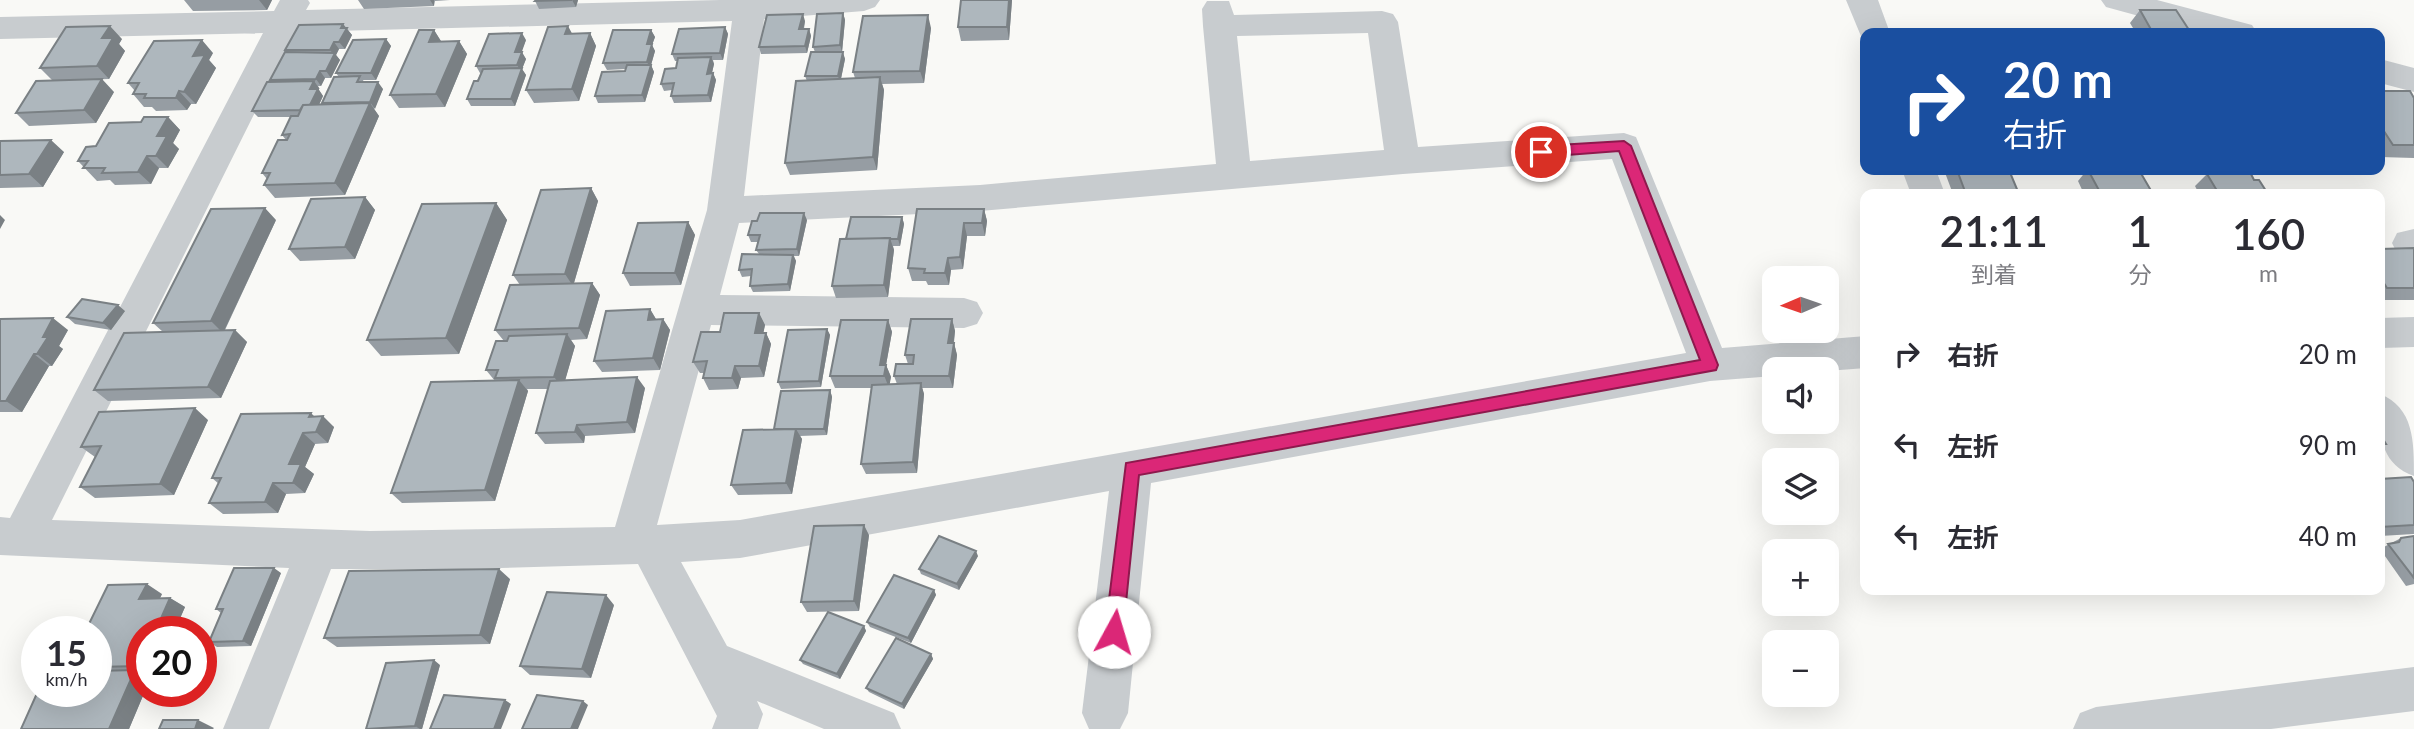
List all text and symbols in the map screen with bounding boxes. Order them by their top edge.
text: 20 m [2003,50,2113,108]
icon: right [1888,56,1979,147]
text: 右折 [2003,114,2067,153]
pin [1511,122,1571,182]
icon: arrive [1522,133,1560,171]
text: 21:11 [1940,206,2048,256]
text: 1 [2128,206,2152,256]
text: 160 [2232,209,2305,259]
text: m [2259,259,2278,287]
text: 到着 [1971,260,2017,288]
text: 分 [2128,260,2151,288]
north arrow [1762,266,1839,343]
map controls [1762,266,1839,707]
icon: right [1888,335,1926,373]
text: 20 m [2299,338,2357,370]
text: 右折 [1947,339,1999,371]
button: sound [1762,357,1839,434]
icon: left [1888,426,1926,464]
text: 90 m [2299,429,2357,461]
text: 左折 [1947,430,1999,462]
button: layers [1762,448,1839,525]
icon: left [1888,517,1926,555]
text: 40 m [2299,520,2357,552]
text: 左折 [1947,521,1999,553]
button: + [1762,539,1839,616]
position arrow [1077,595,1151,669]
speed limit sign: 20 [126,616,217,707]
button: − [1762,630,1839,707]
text: 15 [46,631,87,673]
text: km/h [45,668,88,690]

